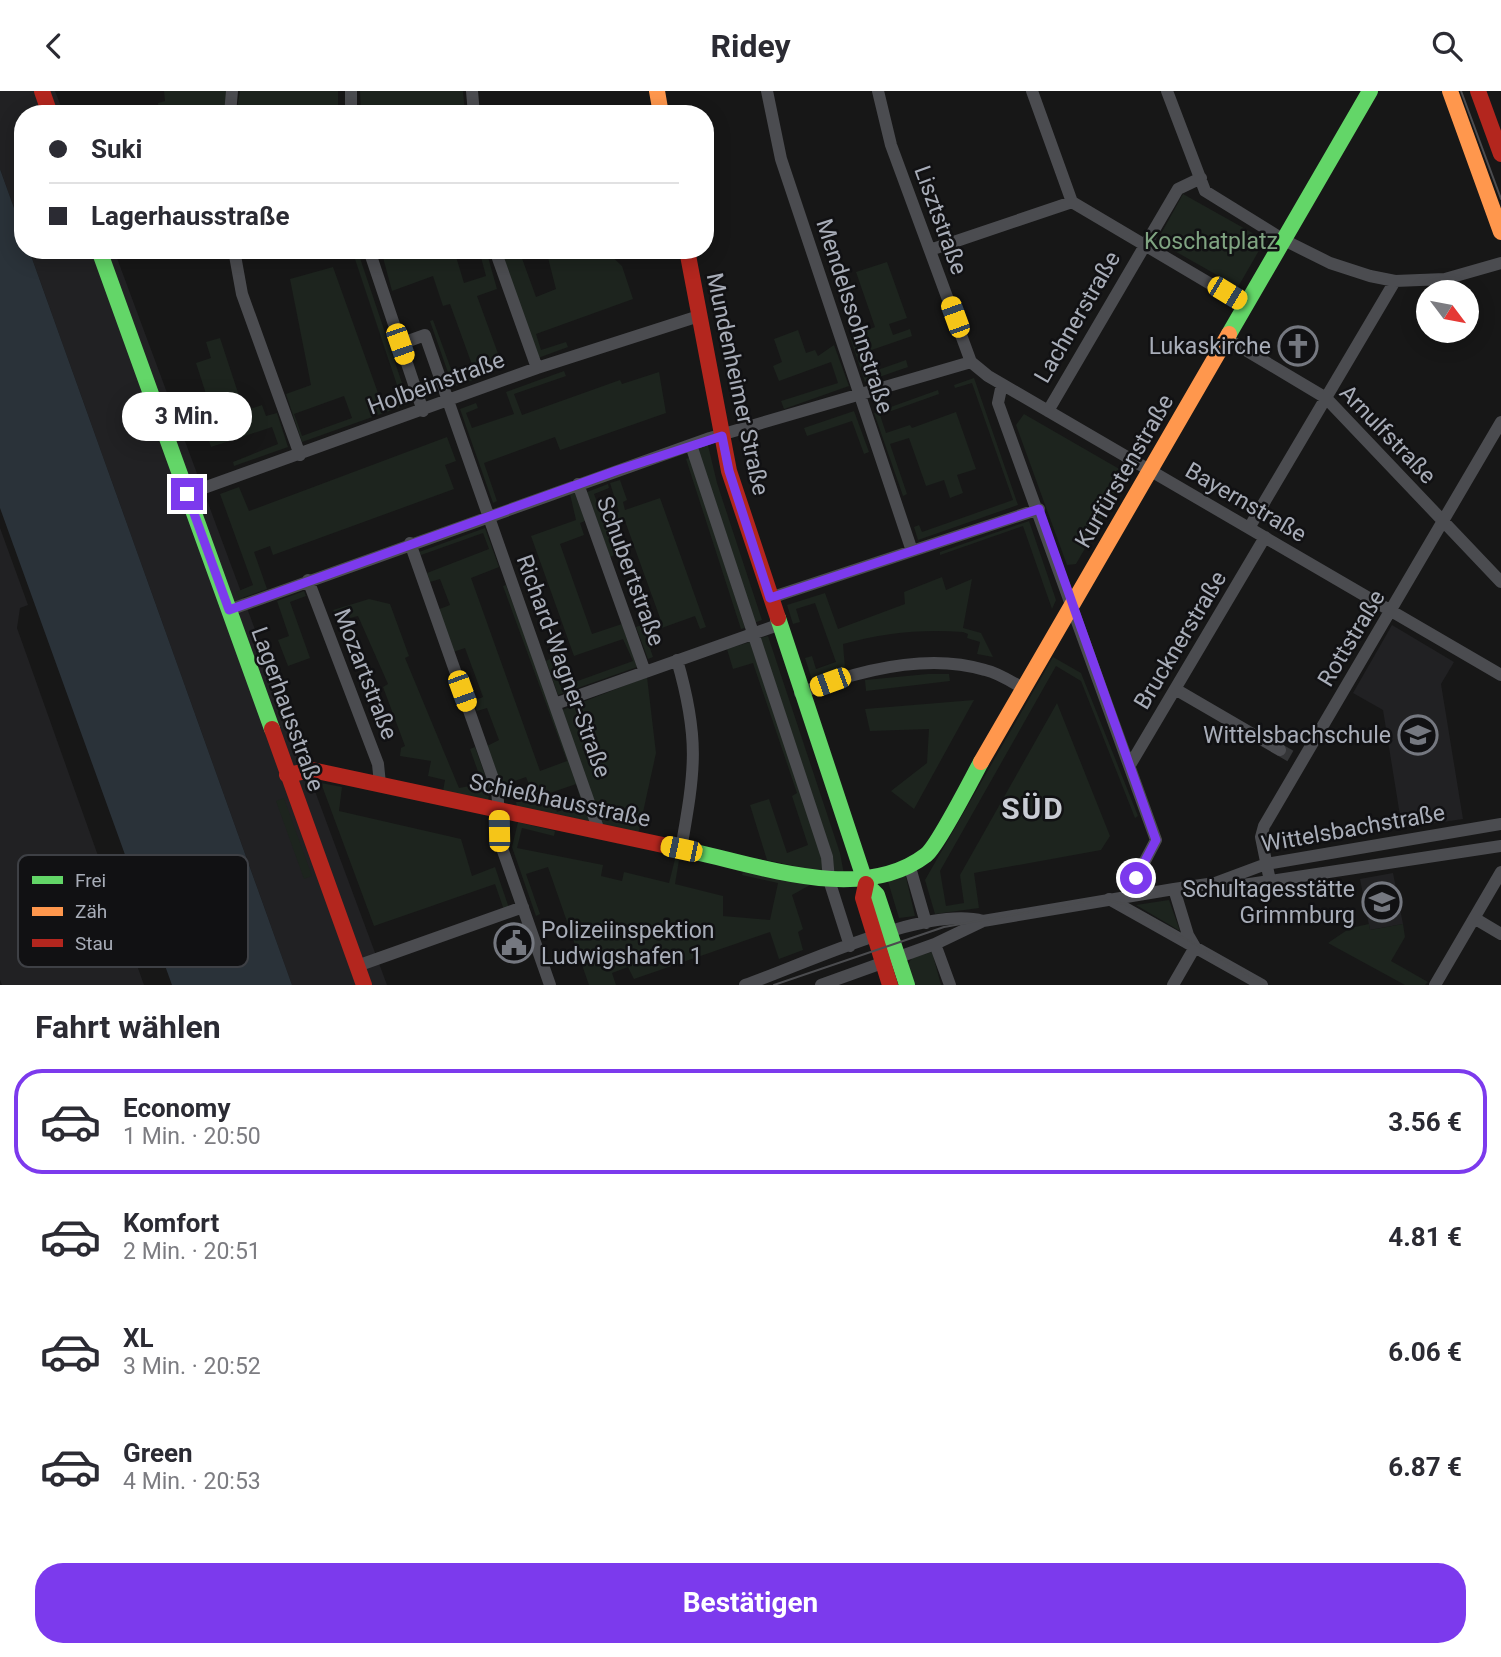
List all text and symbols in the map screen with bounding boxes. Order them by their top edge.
icon: back [35,27,73,65]
text: Ridey [710,27,791,65]
icon: search [1428,27,1466,65]
text: Suki [91,134,142,164]
street label: Lisztstraße [908,162,973,278]
text: Lagerhausstraße [91,201,289,231]
street label: Mendelssohnstraße [810,215,899,417]
park label: Koschatplatz [1144,228,1278,255]
street label: Lachnerstraße [1029,247,1126,388]
street label: Mundenheimer Straße [701,270,774,498]
car [1204,273,1251,313]
north arrow [1416,280,1479,343]
map controls [1416,280,1479,343]
car [938,294,973,340]
car [384,321,417,367]
church icon: Lukaskirche [1277,325,1319,367]
place label: Lukaskirche [1149,333,1271,360]
street label: Holbeinstraße [364,346,508,421]
street label: Arnulfstraße [1334,379,1441,489]
street label: Kurfürstenstraße [1070,390,1179,553]
callout: 3 Min. [122,393,252,441]
text: 3 Min. [155,403,219,430]
street label: Bayernstraße [1180,457,1311,548]
route end [171,478,203,510]
street label: Schubertstraße [591,493,670,650]
street label: Richard-Wagner-Straße [511,551,616,781]
street label: Brucknerstraße [1129,566,1232,714]
street label: Rottstraße [1312,585,1391,691]
street label: Mozartstraße [328,605,403,743]
street label: Lagerhausstraße [245,623,330,795]
car [807,665,854,699]
car [445,668,480,714]
school or university icon: Wittelsbachschule [1397,714,1439,756]
place label: Wittelsbachschule [1203,722,1391,749]
street label: Schießhausstraße [467,768,653,833]
district label: SÜD [1001,791,1065,826]
street label: Wittelsbachstraße [1259,799,1447,858]
car [489,810,510,852]
car [659,834,704,864]
legend [18,855,248,967]
route start [1120,862,1152,894]
text: Frei [75,869,106,892]
place label: Schultagesstätte Grimmburg [1182,876,1355,929]
school or university icon: Schultagesstätte Grimmburg [1361,881,1403,923]
text: Zäh [75,900,107,923]
place label: Polizeiinspektion Ludwigshafen 1 [541,917,715,970]
public building icon: Polizeiinspektion Ludwigshafen 1 [493,922,535,964]
text: Stau [75,932,113,955]
text: Fahrt wählen [35,1008,221,1046]
icon: car [39,1090,102,1153]
text: Economy [123,1093,230,1123]
text: 3.56 € [1388,1107,1462,1137]
text: 1 Min. · 20:50 [123,1123,261,1150]
icon: car [39,1205,102,1268]
text: Komfort [123,1208,219,1238]
text: 4.81 € [1388,1222,1462,1252]
text: 2 Min. · 20:51 [123,1238,261,1265]
icon: car [39,1320,102,1383]
text: XL [123,1323,154,1353]
text: 6.06 € [1388,1337,1462,1367]
text: 3 Min. · 20:52 [123,1353,261,1380]
icon: car [39,1435,102,1498]
text: Green [123,1438,193,1468]
text: 6.87 € [1388,1452,1462,1482]
text: 4 Min. · 20:53 [123,1468,261,1495]
button: Bestätigen [35,1563,1466,1643]

